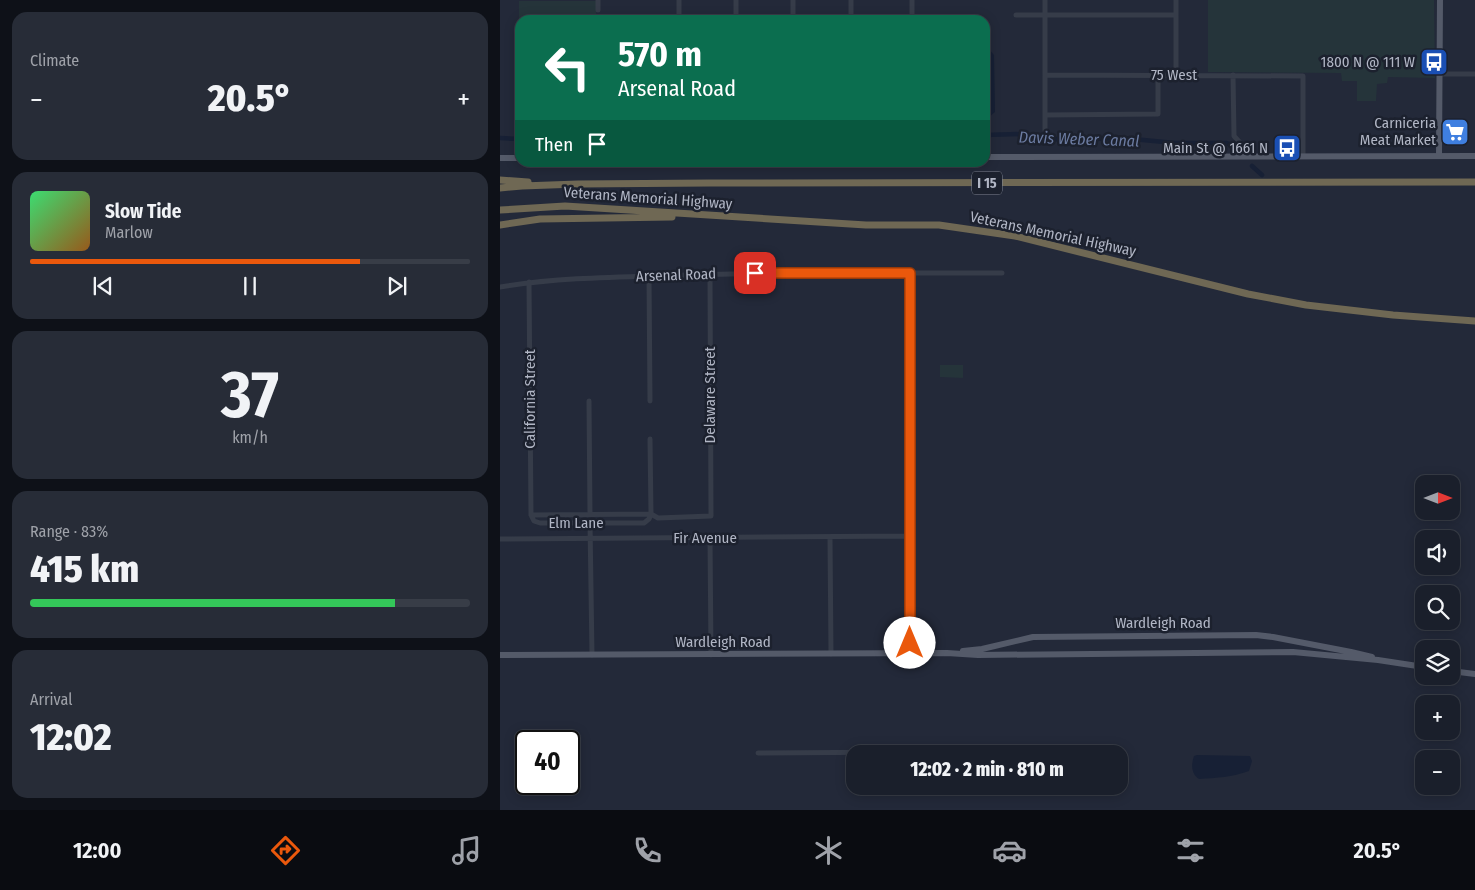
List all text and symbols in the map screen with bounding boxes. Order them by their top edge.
text: 570 m [618,33,702,75]
icon: left [535,35,600,100]
bus stop icon: 1800 N @ 111 W [1419,47,1449,77]
text: Climate [30,51,79,70]
place label: 1800 N @ 111 W [1321,53,1415,71]
street label: 75 West [1151,66,1197,84]
text: 20.5° [208,75,292,121]
text: Arsenal Road [618,75,736,102]
text: − [30,83,43,116]
text: + [457,83,470,116]
place label: Carniceria Meat Market [1360,114,1436,149]
supermarket icon: Carniceria Meat Market [1440,117,1470,147]
water label: Davis Weber Canal [1018,127,1140,151]
icon: arrive [583,130,611,158]
text: Then [535,133,573,156]
bus stop icon: Main St @ 1661 N [1272,133,1302,163]
place label: Main St @ 1661 N [1163,139,1268,157]
road number: I 15 [972,172,1002,194]
street label: Veterans Memorial Highway [563,183,733,213]
text: Slow Tide [105,200,181,223]
street label: Veterans Memorial Highway [968,208,1138,260]
text: Marlow [105,223,153,242]
pin [734,252,776,294]
icon: arrive [741,259,769,287]
street label: Arsenal Road [635,265,717,285]
icon: previous [89,272,117,300]
icon: pause [236,272,264,300]
icon: next [383,272,411,300]
street label: Delaware Street [701,346,719,443]
street label: California Street [521,349,539,449]
text: 37 [221,356,279,434]
text: km/h [232,428,268,447]
north arrow [1415,475,1460,520]
map controls [1415,475,1460,795]
street label: Elm Lane [548,514,604,532]
text: Range · 83% [30,522,108,541]
street label: Fir Avenue [673,529,737,547]
button: sound [1415,530,1460,575]
text: 415 km [30,546,139,592]
button: search [1415,585,1460,630]
street label: Wardleigh Road [1115,614,1211,632]
position arrow [883,616,935,668]
street label: Wardleigh Road [675,633,771,651]
button: layers [1415,640,1460,685]
text: Arrival [30,690,72,709]
button: + [1415,695,1460,740]
text: 12:02 [30,714,112,760]
speed limit sign: 40 [515,730,580,795]
button: − [1415,750,1460,795]
text: 12:02 · 2 min · 810 m [910,758,1064,781]
icon: directions [268,833,303,868]
icon: music [449,833,484,868]
icon: phone [630,833,665,868]
icon: climate [811,833,846,868]
icon: car [992,833,1027,868]
icon: filters [1173,833,1208,868]
text: 12:00 [73,837,122,864]
text: 20.5° [1354,837,1402,864]

